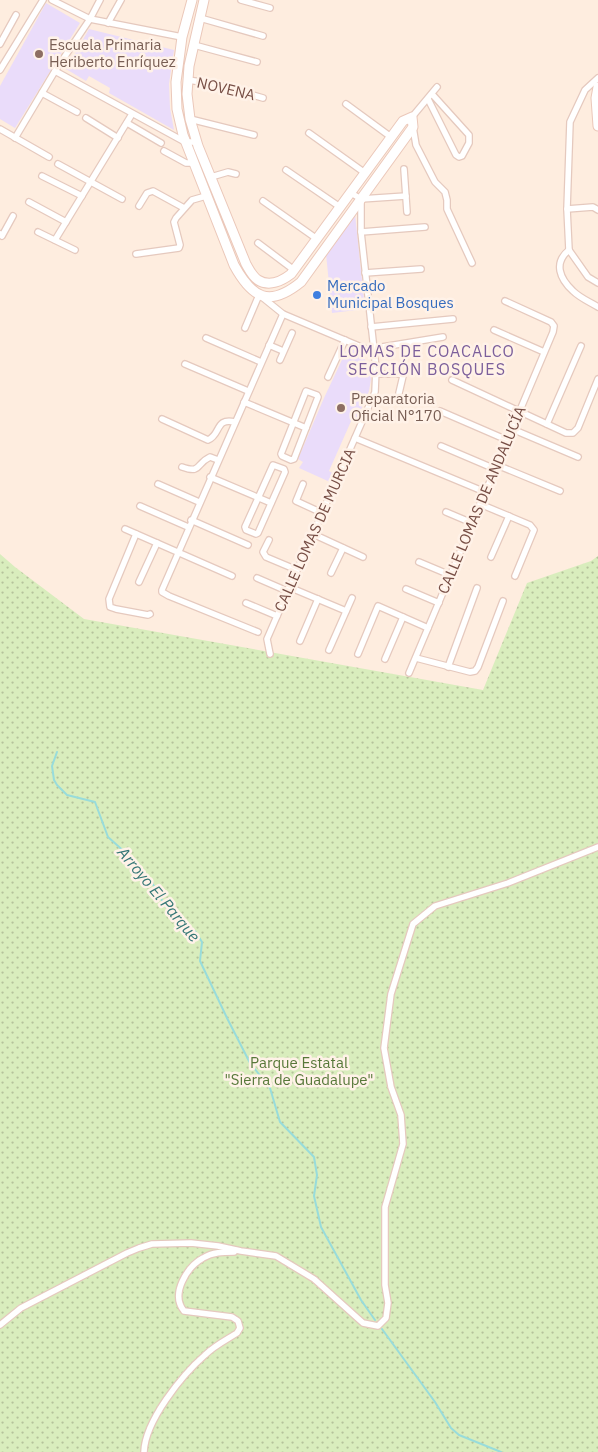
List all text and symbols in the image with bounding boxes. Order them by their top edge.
place label: Escuela Primaria Heriberto Enríquez [49,35,176,71]
marker: Escuela Primaria Heriberto Enríquez [33,48,45,60]
street label: NOVENA [195,73,257,105]
place label: Mercado Municipal Bosques [327,276,454,312]
marker: Mercado Municipal Bosques [311,289,323,301]
district label: LOMAS DE COACALCO SECCIÓN BOSQUES [339,341,515,379]
place label: Preparatoria Oficial N°170 [351,389,442,425]
marker: Preparatoria Oficial N°170 [335,402,347,414]
street label: CALLE LOMAS DE ANDALUCÍA [433,403,530,597]
street label: CALLE LOMAS DE MURCIA [270,445,359,615]
water label: Arroyo El Parque [113,842,205,946]
park label: Parque Estatal "Sierra de Guadalupe" [224,1053,374,1089]

